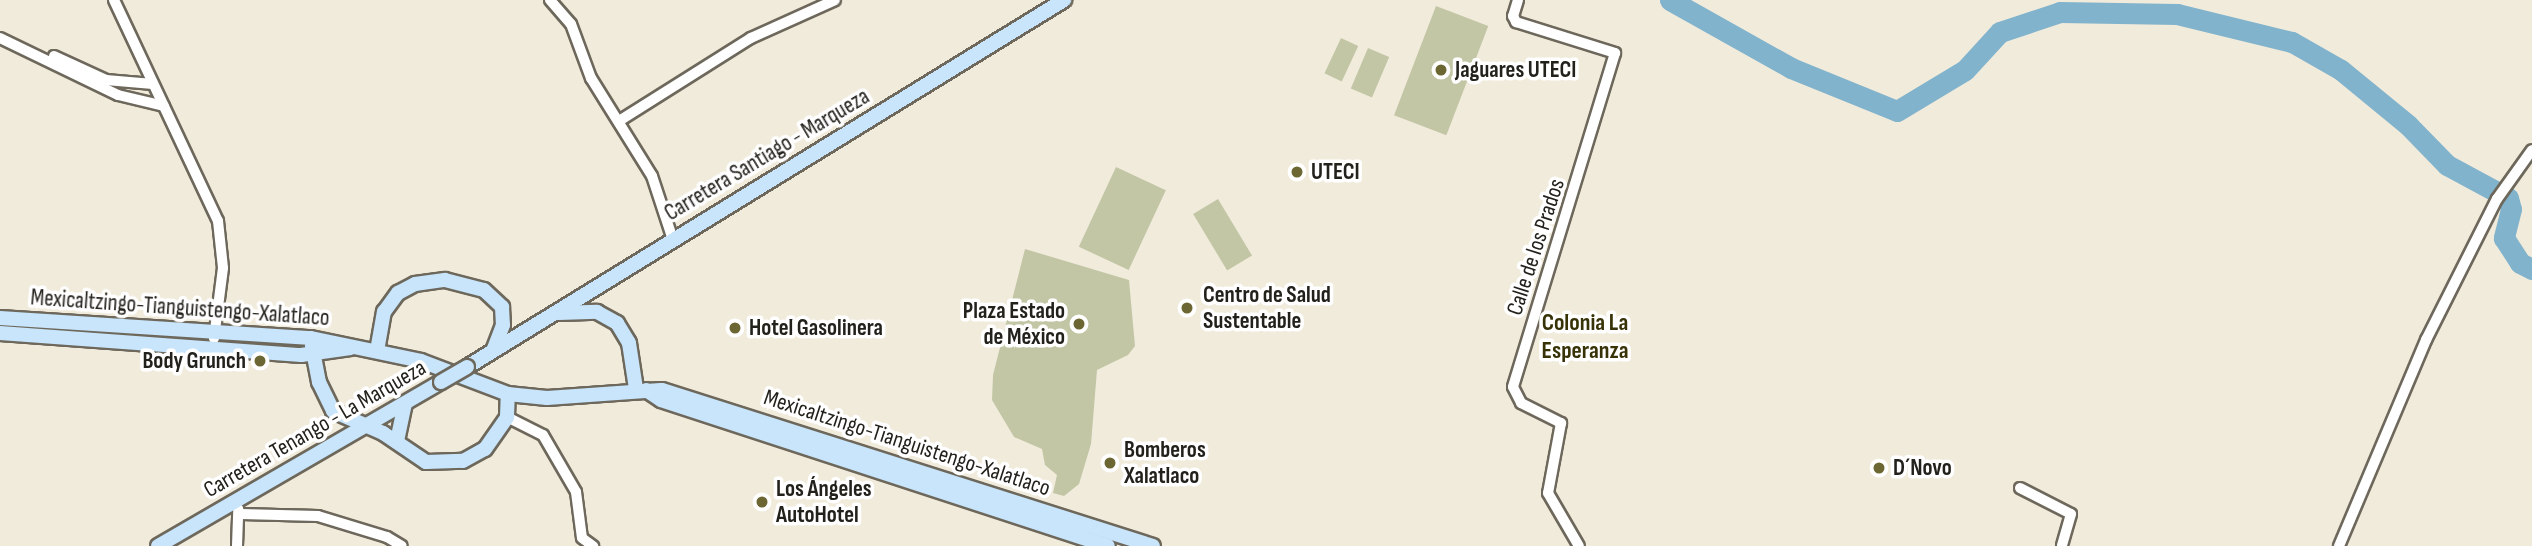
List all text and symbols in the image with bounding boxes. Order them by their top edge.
place label: Jaguares UTECI [1455,56,1576,84]
marker: Jaguares UTECI [1433,62,1449,78]
street label: Carretera Santiago - Marqueza [660,83,874,227]
place label: UTECI [1311,158,1360,186]
marker: UTECI [1289,164,1305,180]
street label: Calle de los Prados [1501,175,1571,319]
place label: Centro de Salud Sustentable [1203,281,1331,335]
street label: Mexicaltzingo-Tianguistengo-Xalatlaco [30,284,330,332]
place label: Plaza Estado de México [963,297,1065,351]
marker: Centro de Salud Sustentable [1177,298,1197,318]
district label: Colonia La Esperanza [1542,309,1628,365]
place label: Hotel Gasolinera [749,314,883,342]
marker: Plaza Estado de México [1071,316,1087,332]
marker: Hotel Gasolinera [727,320,743,336]
place label: Body Grunch [142,347,246,375]
marker: Body Grunch [252,353,268,369]
street label: Carretera Tenango - La Marqueza [199,354,431,504]
street label: Mexicaltzingo-Tianguistengo-Xalatlaco [760,384,1054,502]
place label: Bomberos Xalatlaco [1124,436,1206,490]
place label: D´Novo [1893,454,1952,482]
marker: Bomberos Xalatlaco [1102,455,1118,471]
marker: D´Novo [1871,460,1887,476]
place label: Los Ángeles AutoHotel [776,475,872,529]
marker: Los Ángeles AutoHotel [754,494,770,510]

